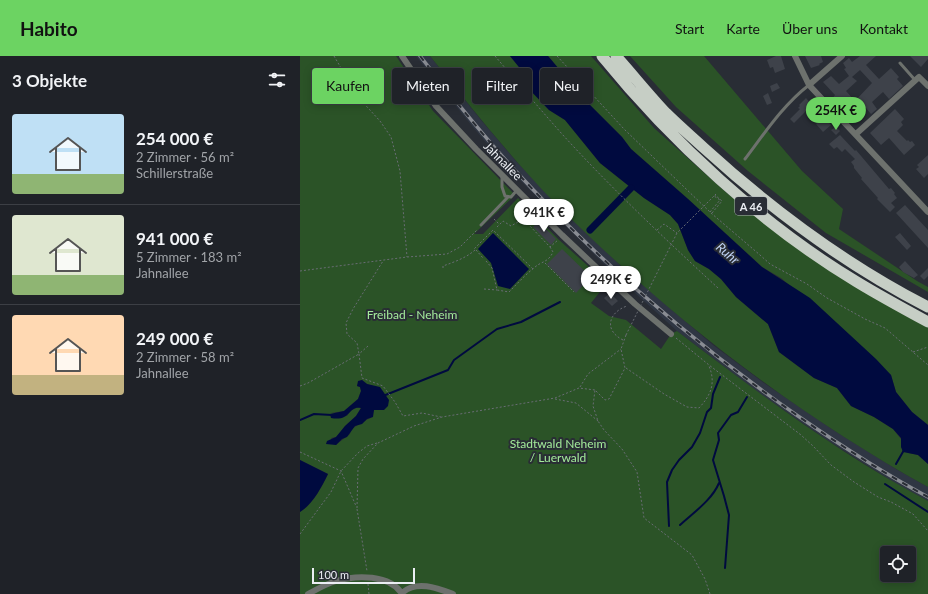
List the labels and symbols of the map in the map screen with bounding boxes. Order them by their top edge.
pin: 254K € [803,97,869,131]
street label: Jahnallee [481,139,525,183]
road number: A 46 [735,197,767,215]
pin: 941K € [511,199,577,233]
water label: Ruhr [713,239,743,268]
pin: 249K € [578,266,644,300]
park label: Freibad - Neheim [367,307,457,322]
park label: Stadtwald Neheim / Luerwald [510,436,606,465]
scale bar [312,566,415,585]

